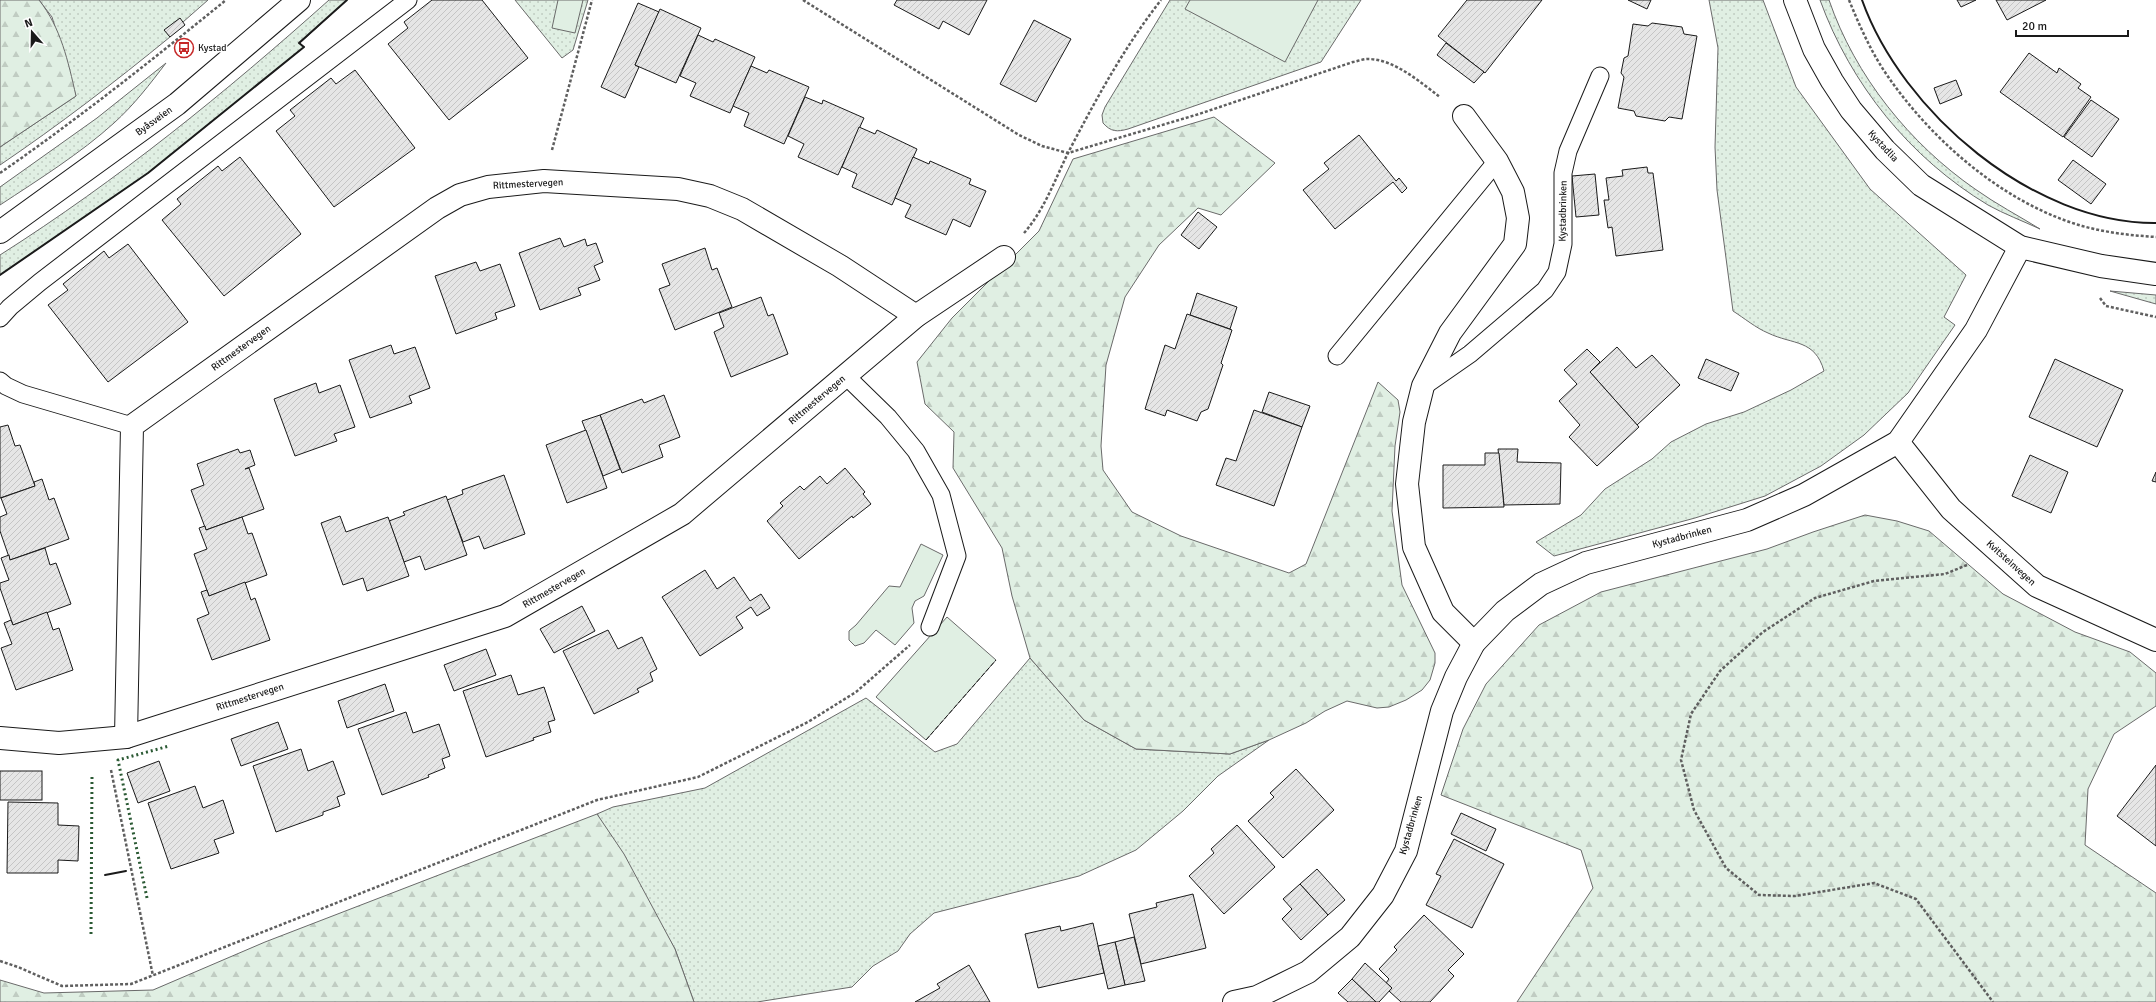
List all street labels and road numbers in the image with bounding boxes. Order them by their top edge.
street label: Byåsveien [133,104,175,138]
street label: Kystadlia [1865,128,1901,164]
street label: Rittmestervegen [492,176,564,192]
street label: Kystadbrinken [1556,180,1570,242]
street label: Rittmestervegen [209,322,273,374]
street label: Rittmestervegen [786,373,848,427]
street label: Kystadbrinken [1651,523,1713,551]
street label: Kvitsteinvegen [1984,538,2038,588]
street label: Rittmestervegen [520,565,588,611]
street label: Rittmestervegen [215,680,285,714]
street label: Kystadbrinken [1397,794,1425,856]

